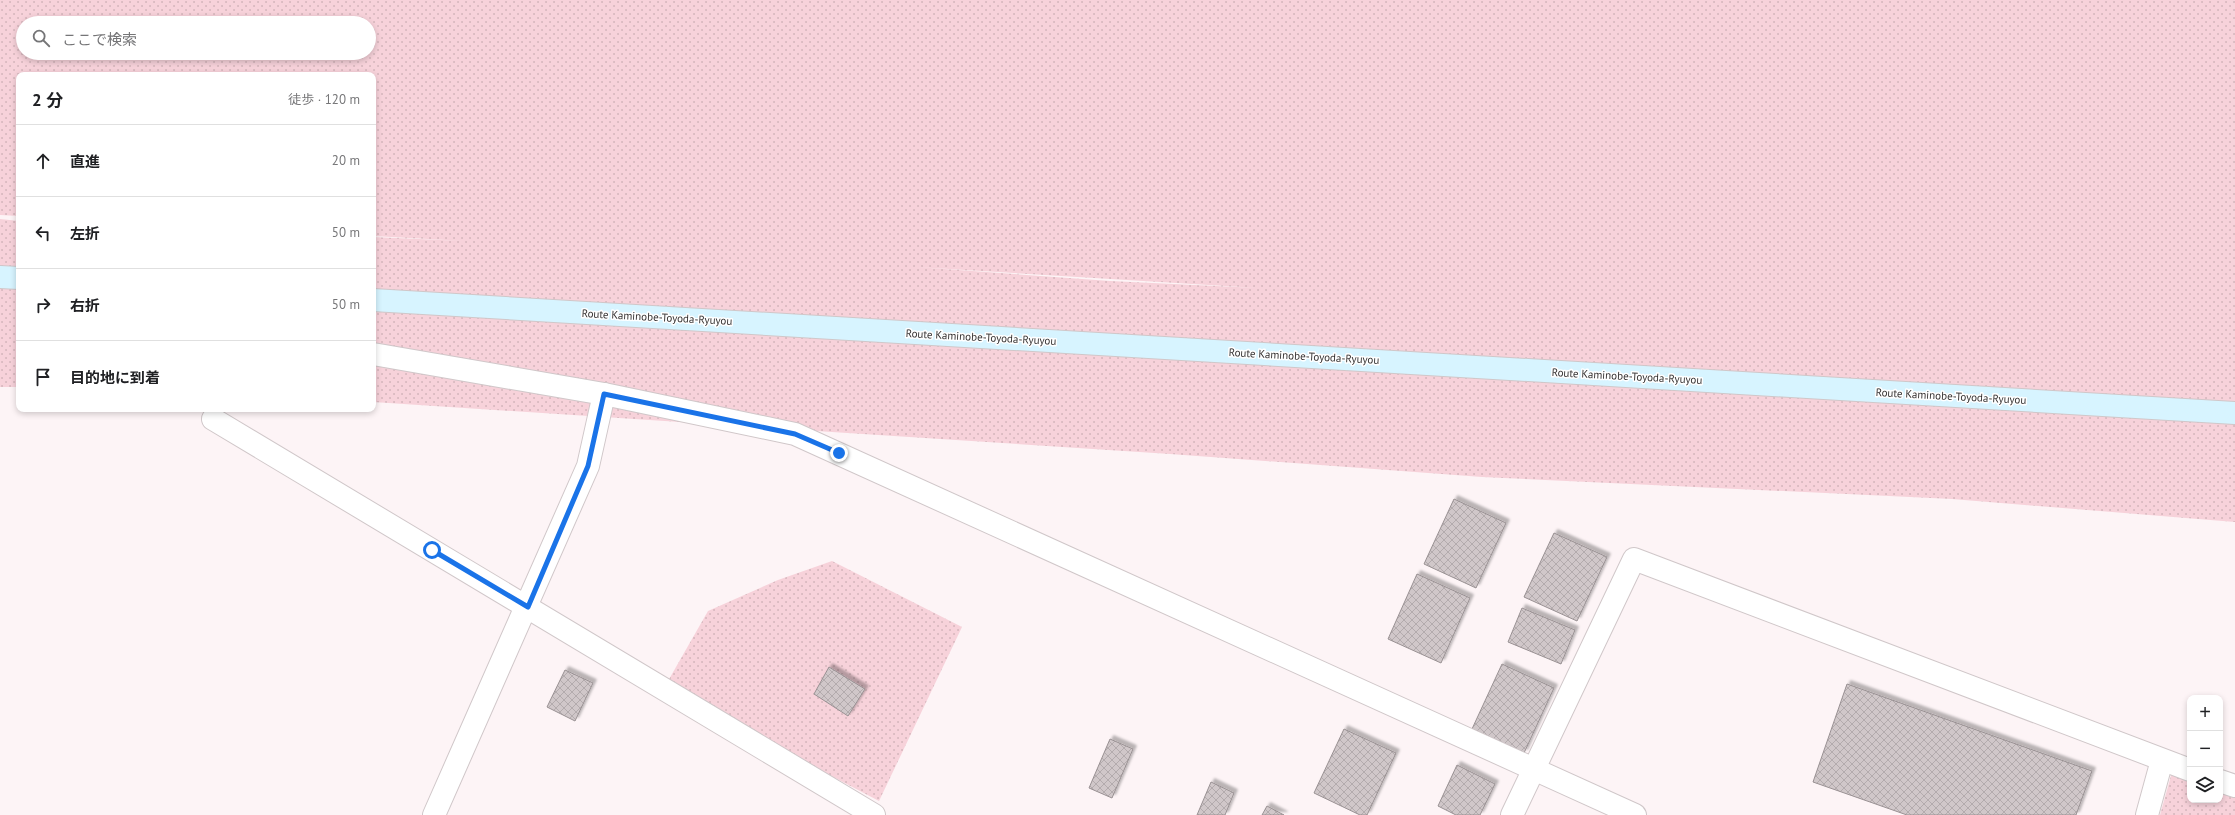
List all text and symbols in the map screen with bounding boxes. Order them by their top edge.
search box [16,16,376,60]
icon: search [30,27,52,49]
text: ここで検索 [62,30,137,49]
text: 2 分 [32,89,63,111]
text: 徒歩 · 120 m [288,91,360,108]
icon: ahead [32,150,54,172]
text: 直進 [70,152,100,171]
text: 20 m [332,152,360,169]
icon: left [32,222,54,244]
text: 左折 [70,224,100,243]
text: 50 m [332,224,360,241]
icon: right [32,294,54,316]
text: 右折 [70,296,100,315]
text: 50 m [332,296,360,313]
street label: Route Kaminobe-Toyoda-Ryuyou [581,306,733,328]
street label: Route Kaminobe-Toyoda-Ryuyou [905,326,1057,348]
street label: Route Kaminobe-Toyoda-Ryuyou [1228,345,1380,367]
street label: Route Kaminobe-Toyoda-Ryuyou [1551,365,1703,387]
icon: arrive [32,366,54,388]
text: 目的地に到着 [70,368,160,387]
street label: Route Kaminobe-Toyoda-Ryuyou [1875,385,2027,407]
route end [830,444,848,462]
route start [423,541,441,559]
map controls [2187,695,2223,803]
button: + [2187,695,2223,731]
button: − [2187,731,2223,767]
button: layers [2187,767,2223,803]

